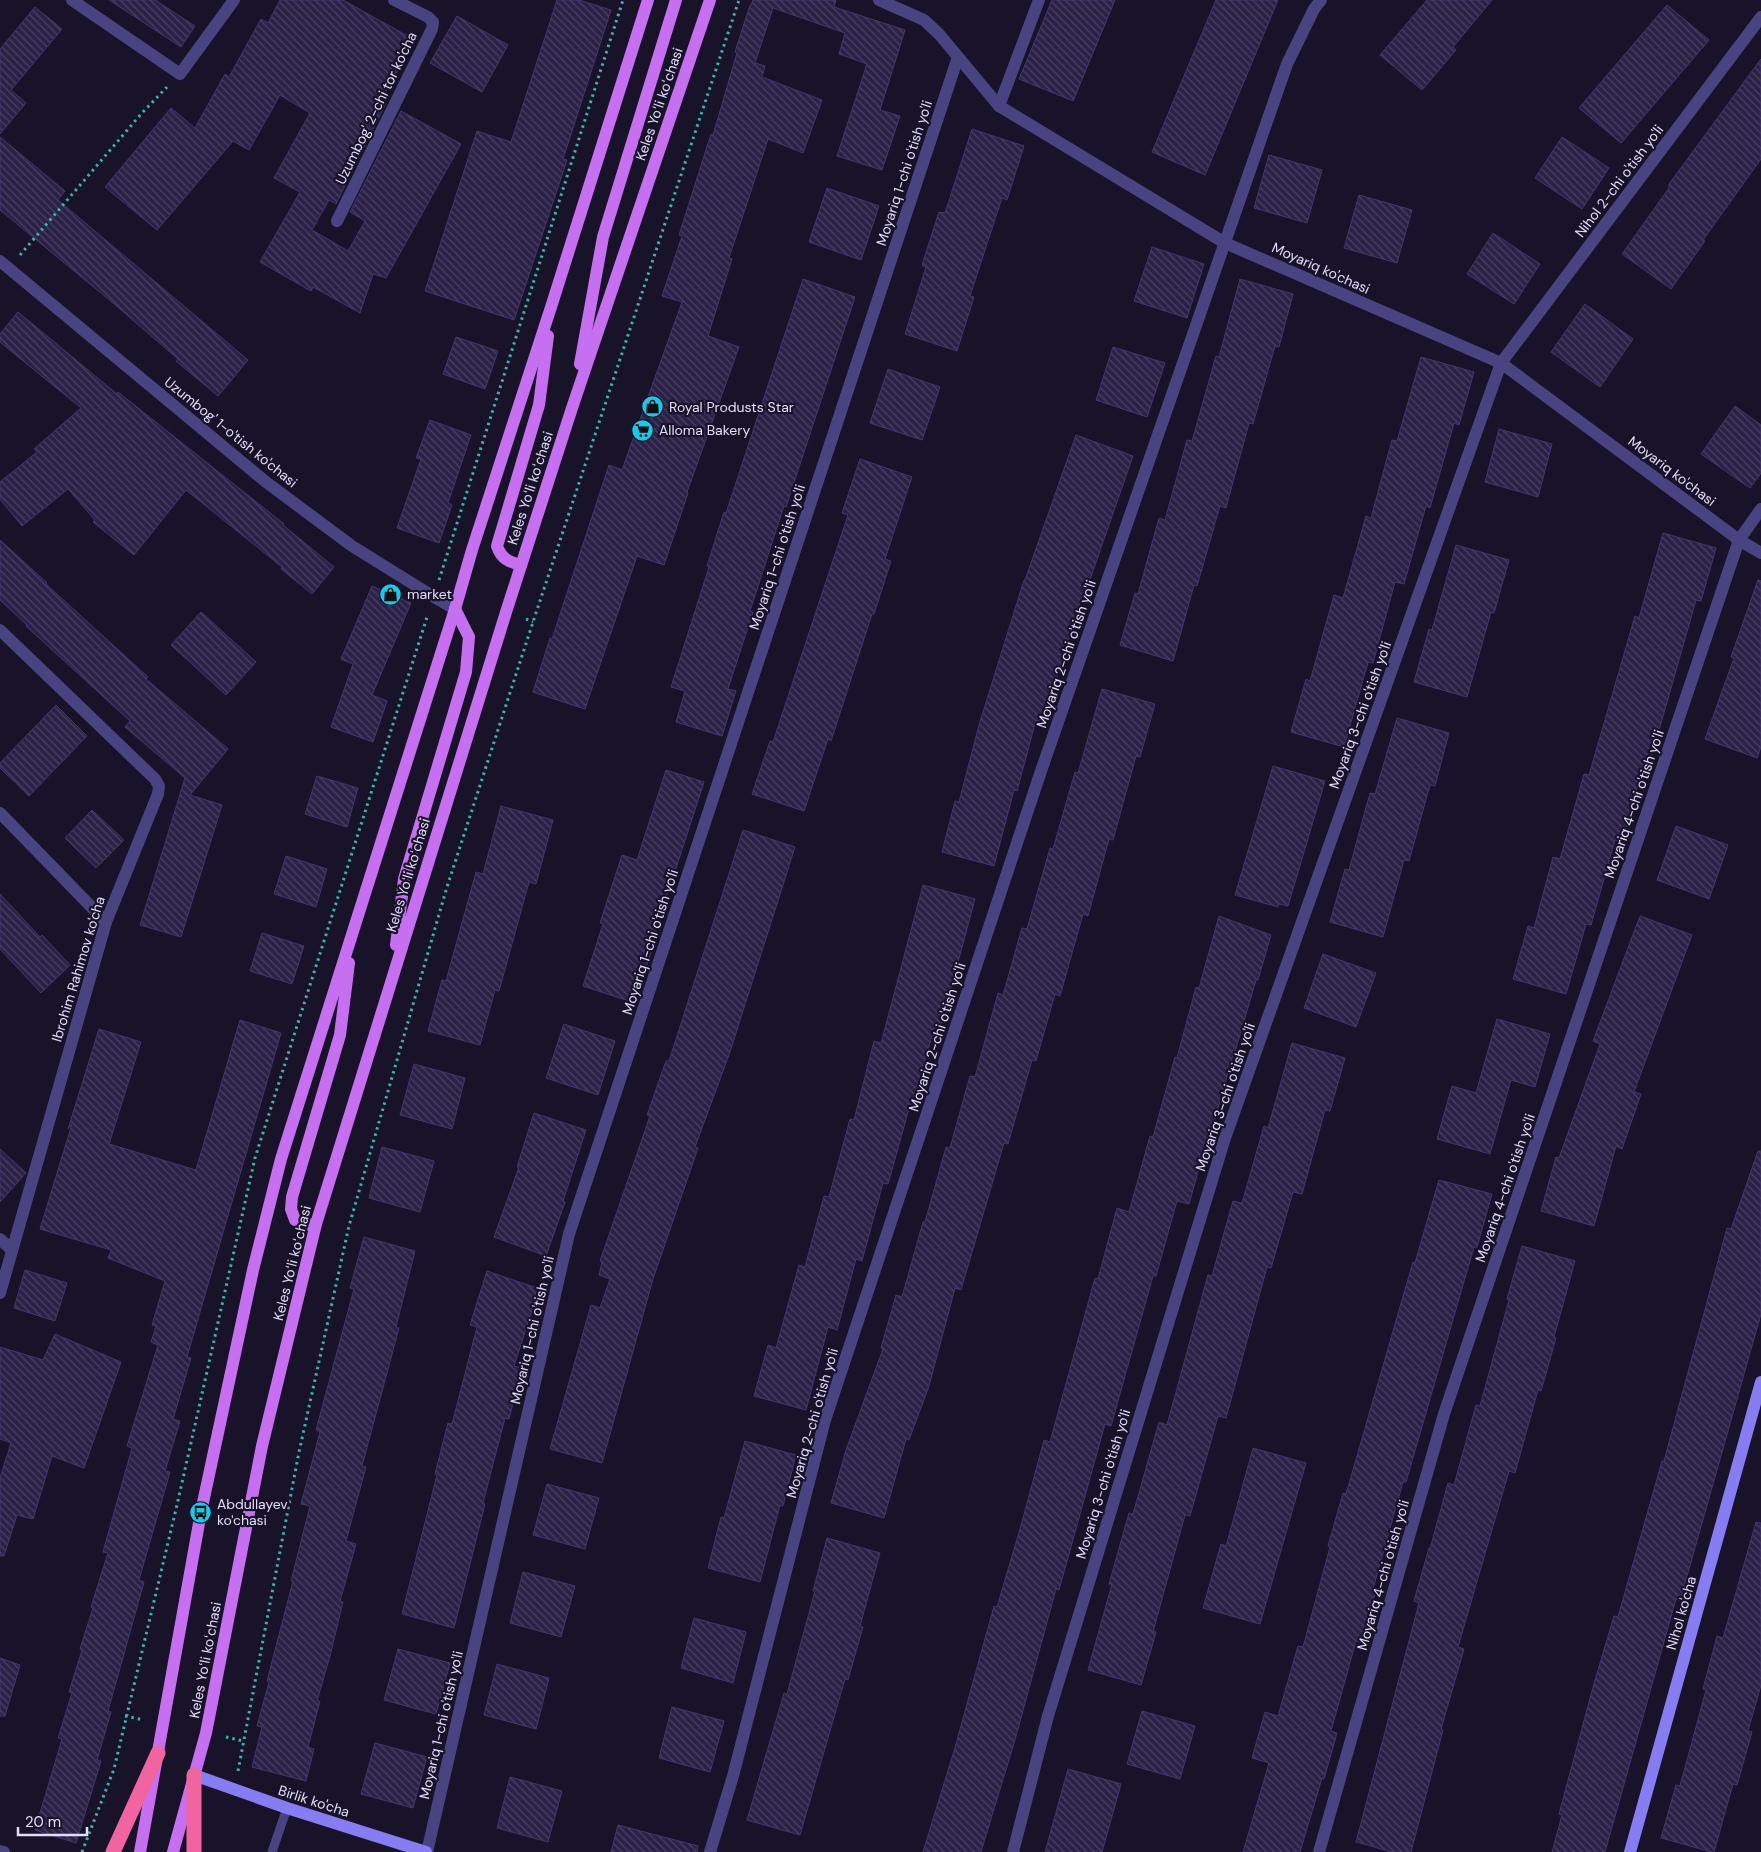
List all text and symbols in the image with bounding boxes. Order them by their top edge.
street label: Uzumbog' 2-chi tor ko'cha [331,29,421,187]
street label: Keles Yoʻli koʻchasi [631,45,687,163]
street label: Moyariq 1-chi o'tish yo'li [872,98,936,248]
street label: Nihol 2-chi o'tish yo'li [1571,121,1667,241]
street label: Moyariq ko'chasi [1269,238,1373,298]
street label: Uzumbog' 1-o'tish ko'chasi [161,373,301,491]
shop icon: Royal Produsts Star [641,395,665,419]
place label: Royal Produsts Star [669,398,794,416]
supermarket icon: Alloma Bakery [631,418,655,442]
place label: Alloma Bakery [659,421,750,439]
street label: Keles Yoʻli koʻchasi [503,429,557,547]
street label: Moyariq ko'chasi [1624,432,1720,510]
street label: Moyariq 1-chi o'tish yo'li [745,482,809,632]
street label: Moyariq 2-chi o'tish yo'li [1032,578,1100,730]
shop icon: market [379,582,403,606]
place label: market [407,585,452,603]
street label: Moyariq 3-chi o'tish yo'li [1325,639,1395,791]
street label: Moyariq 4-chi o'tish yo'li [1600,727,1668,881]
street label: Keles Yoʻli koʻchasi [382,816,434,934]
street label: Moyariq 1-chi o'tish yo'li [618,867,682,1017]
street label: Ibrohim Rahimov ko'cha [47,894,109,1044]
street label: Moyariq 2-chi o'tish yo'li [904,960,970,1114]
street label: Moyariq 3-chi o'tish yo'li [1191,1020,1259,1174]
street label: Moyariq 4-chi o'tish yo'li [1471,1111,1539,1265]
street label: Keles Yoʻli koʻchasi [269,1204,315,1322]
street label: Moyariq 1-chi o'tish yo'li [506,1254,558,1406]
street label: Moyariq 2-chi o'tish yo'li [782,1346,842,1500]
street label: Moyariq 3-chi o'tish yo'li [1072,1407,1134,1561]
place label: Abdullayev ko'chasi [217,1495,288,1529]
street label: Moyariq 4-chi o'tish yo'li [1353,1498,1413,1652]
bus stop icon: Abdullayev ko'chasi [189,1500,213,1524]
street label: Nihol ko'cha [1662,1574,1700,1652]
street label: Keles Yoʻli koʻchasi [185,1600,225,1720]
street label: Moyariq 1-chi o'tish yo'li [415,1649,467,1801]
street label: Birlik ko'cha [276,1781,352,1821]
scale bar [18,1804,86,1836]
text: 20 m [25,1812,61,1832]

